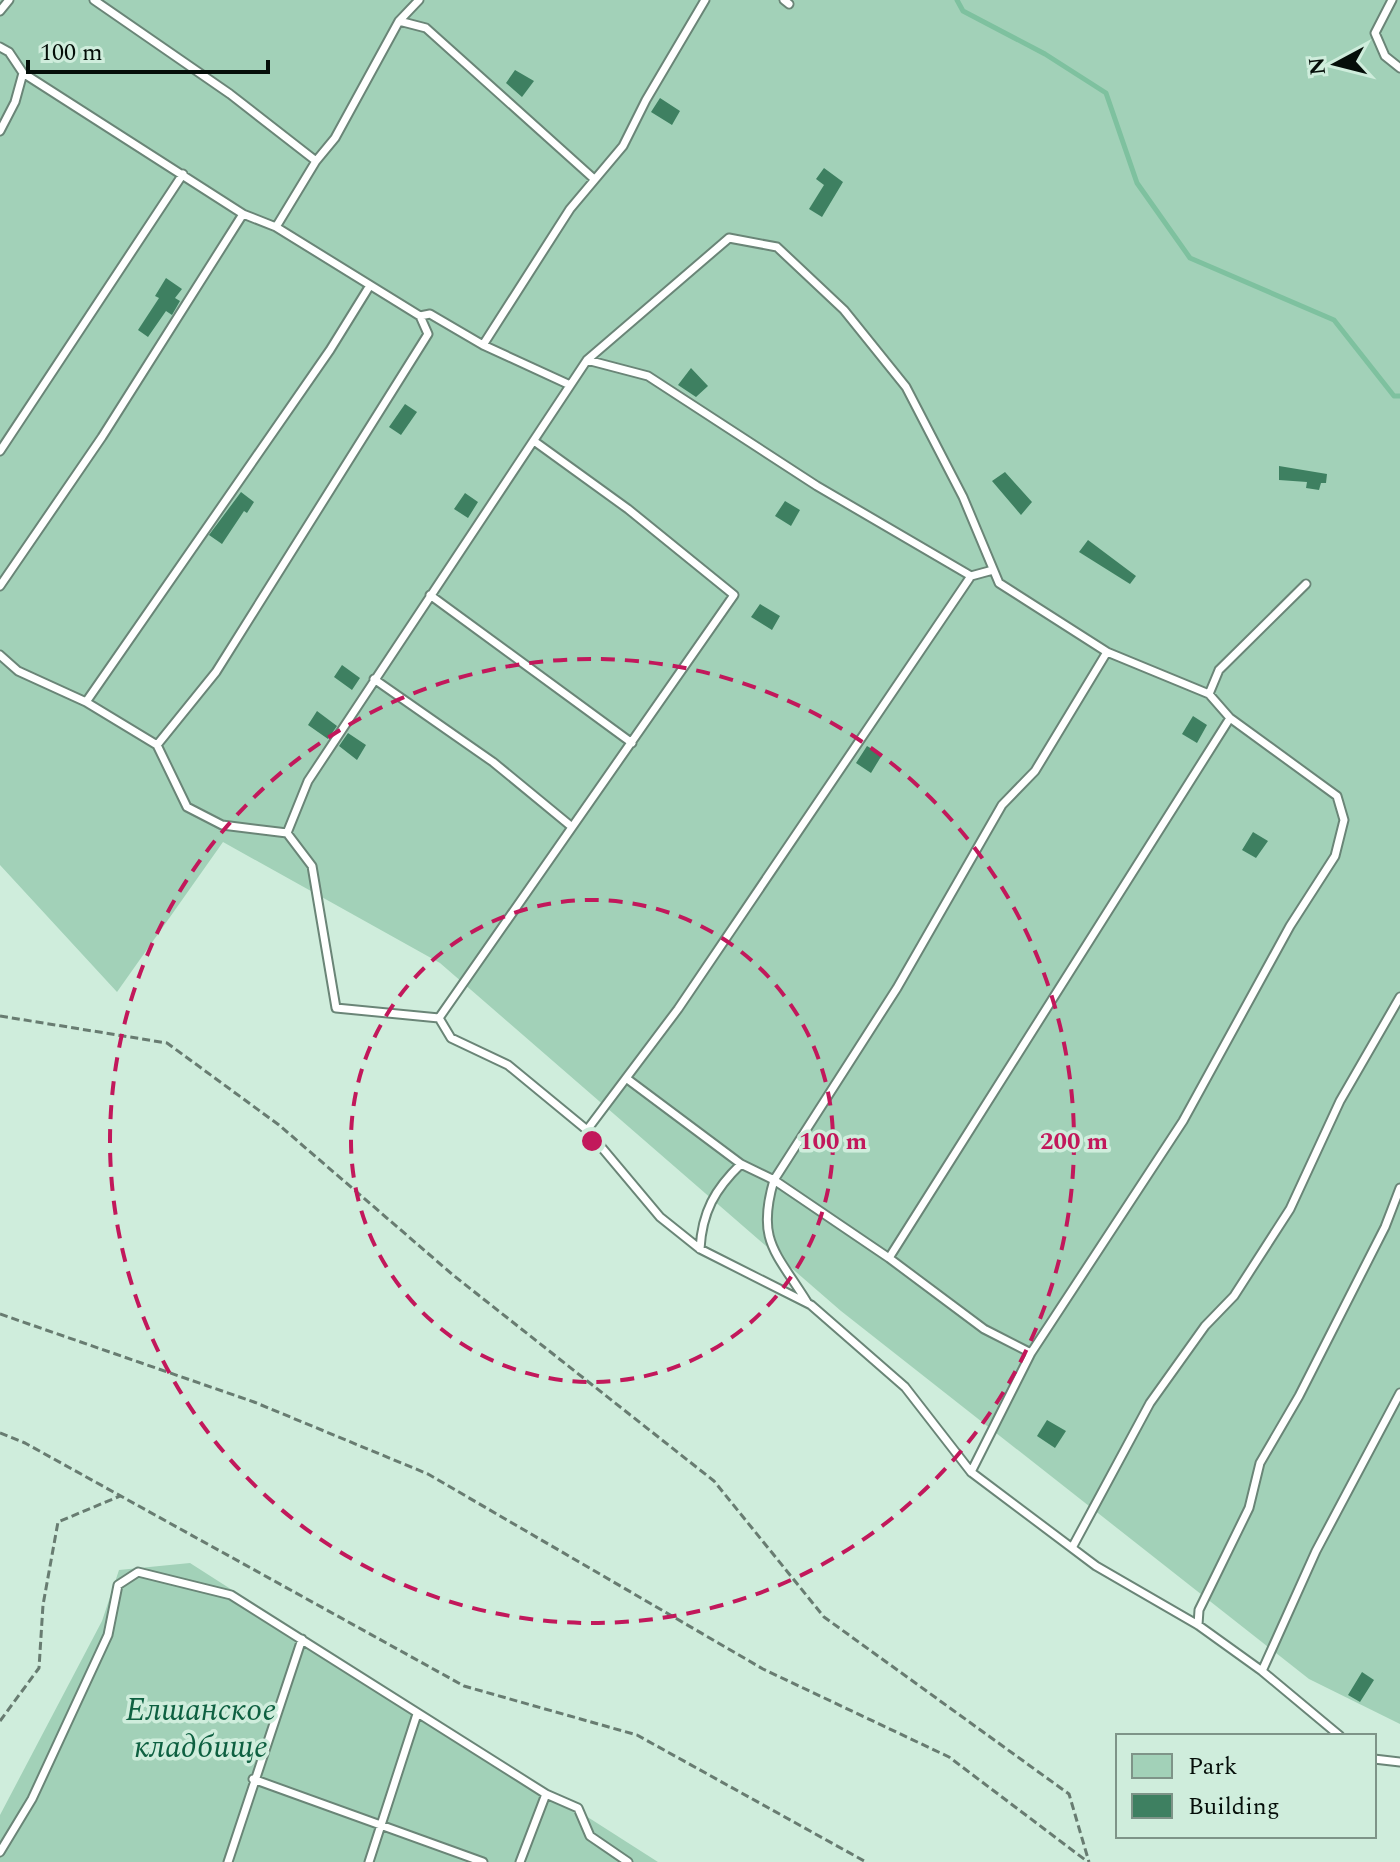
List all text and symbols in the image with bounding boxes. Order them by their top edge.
scale bar [28,24,268,74]
north arrow [1296,24,1376,104]
text: 100 m [40,35,103,71]
text: N [1300,55,1335,77]
text: 100 m [799,1124,867,1160]
text: 200 m [1040,1124,1108,1160]
centre of rings [578,1127,606,1155]
park label: Елшанское кладбище [126,1686,276,1772]
legend [1116,1734,1376,1838]
text: Park [1188,1749,1238,1785]
text: Building [1188,1789,1280,1825]

